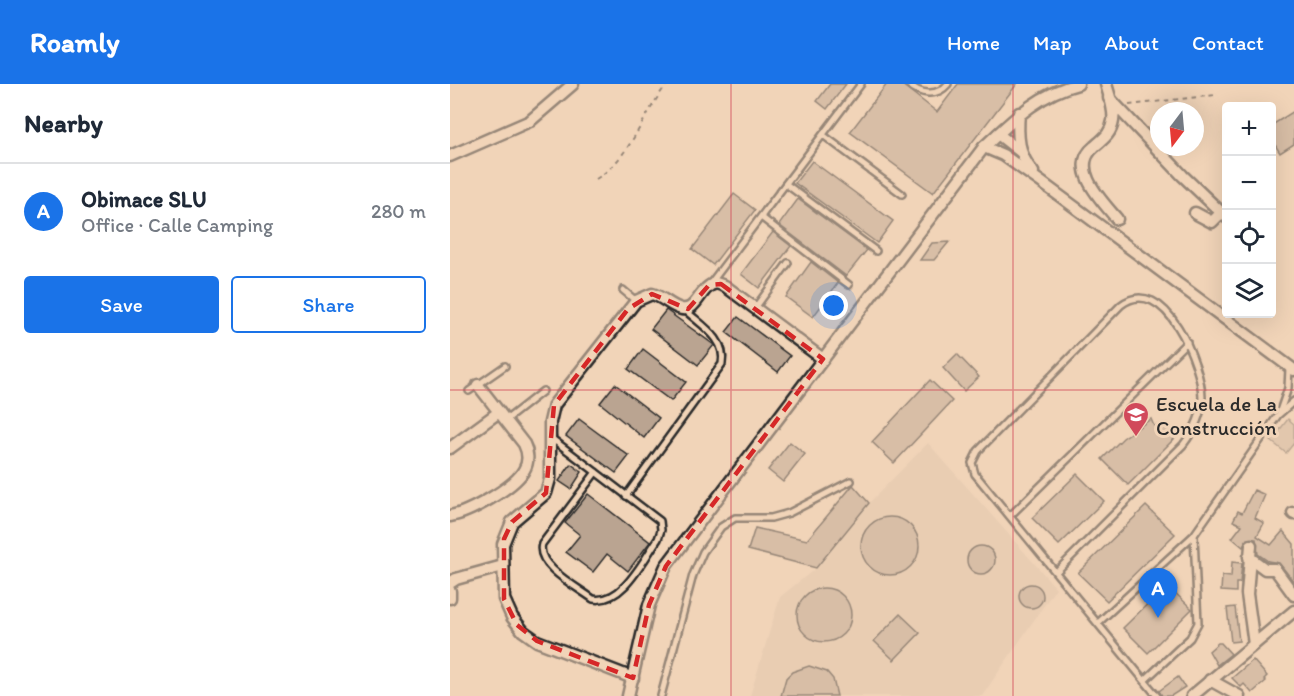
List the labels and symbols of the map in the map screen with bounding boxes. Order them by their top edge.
north arrow [1150,102,1204,156]
your location [819,291,848,320]
place label: Escuela de La Construcción [1156,391,1277,440]
school or university icon: Escuela de La Construcción [1121,400,1151,438]
pin: A [1138,568,1178,618]

